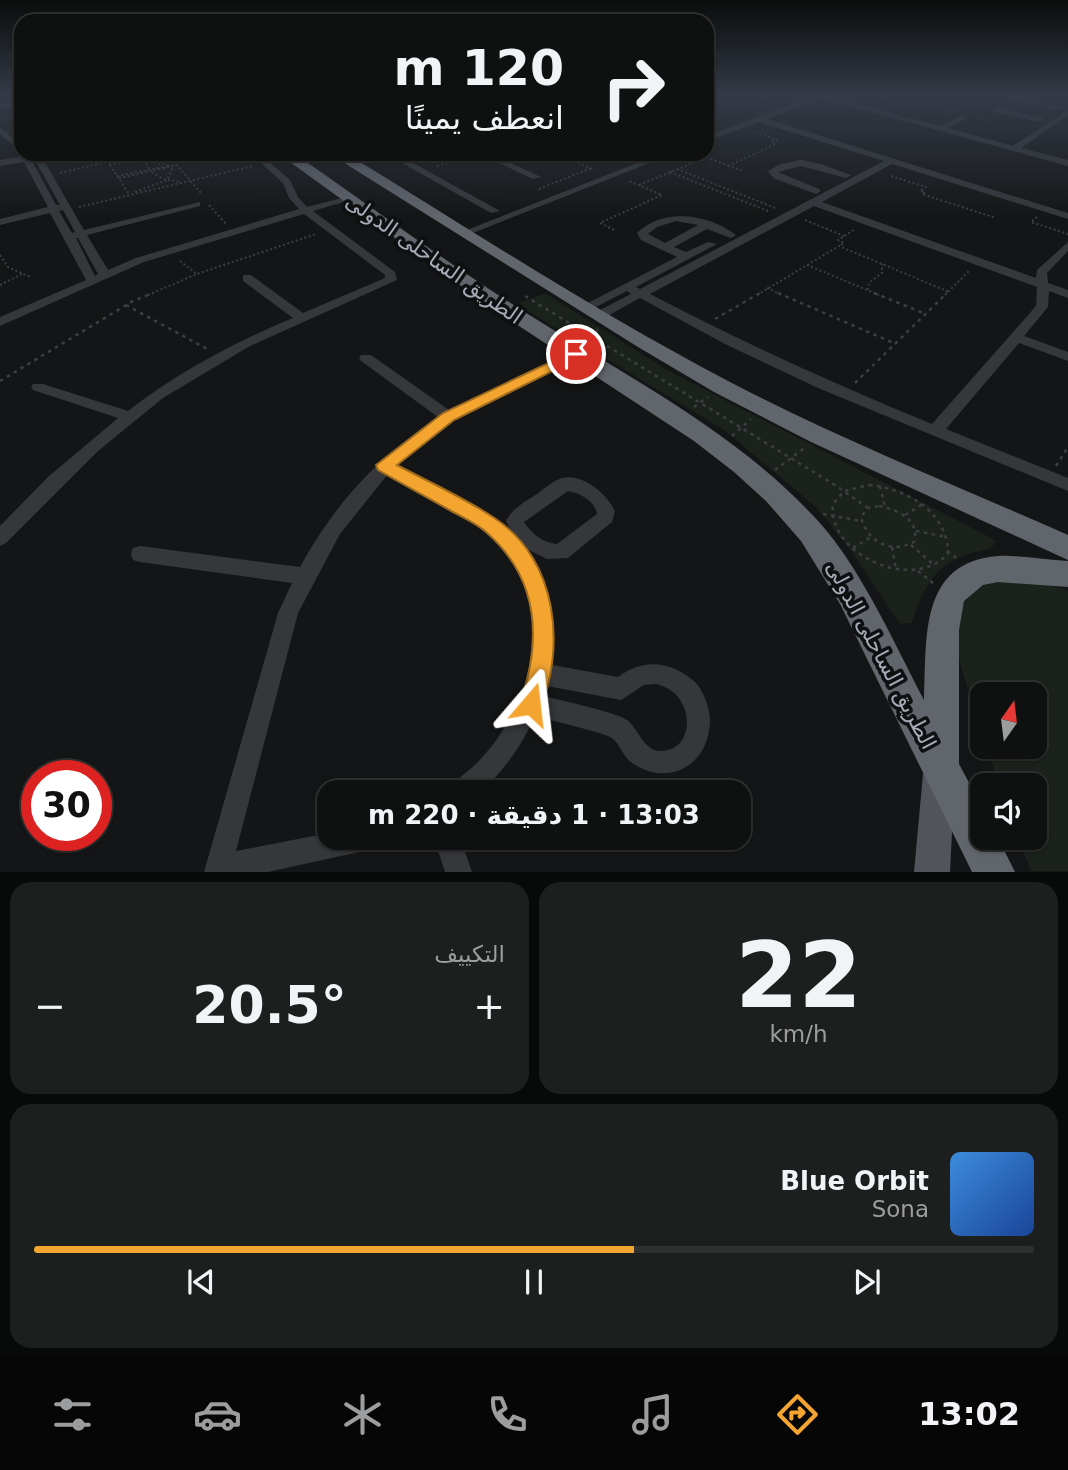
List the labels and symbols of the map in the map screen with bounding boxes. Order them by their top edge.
street label: الطريق الساحلى الدولى [341,189,527,329]
pin [546,324,606,384]
street label: الطريق الساحلى الدولى [821,557,941,753]
position arrow [494,667,568,741]
north arrow [970,682,1046,760]
speed limit sign: 30 [21,760,112,851]

